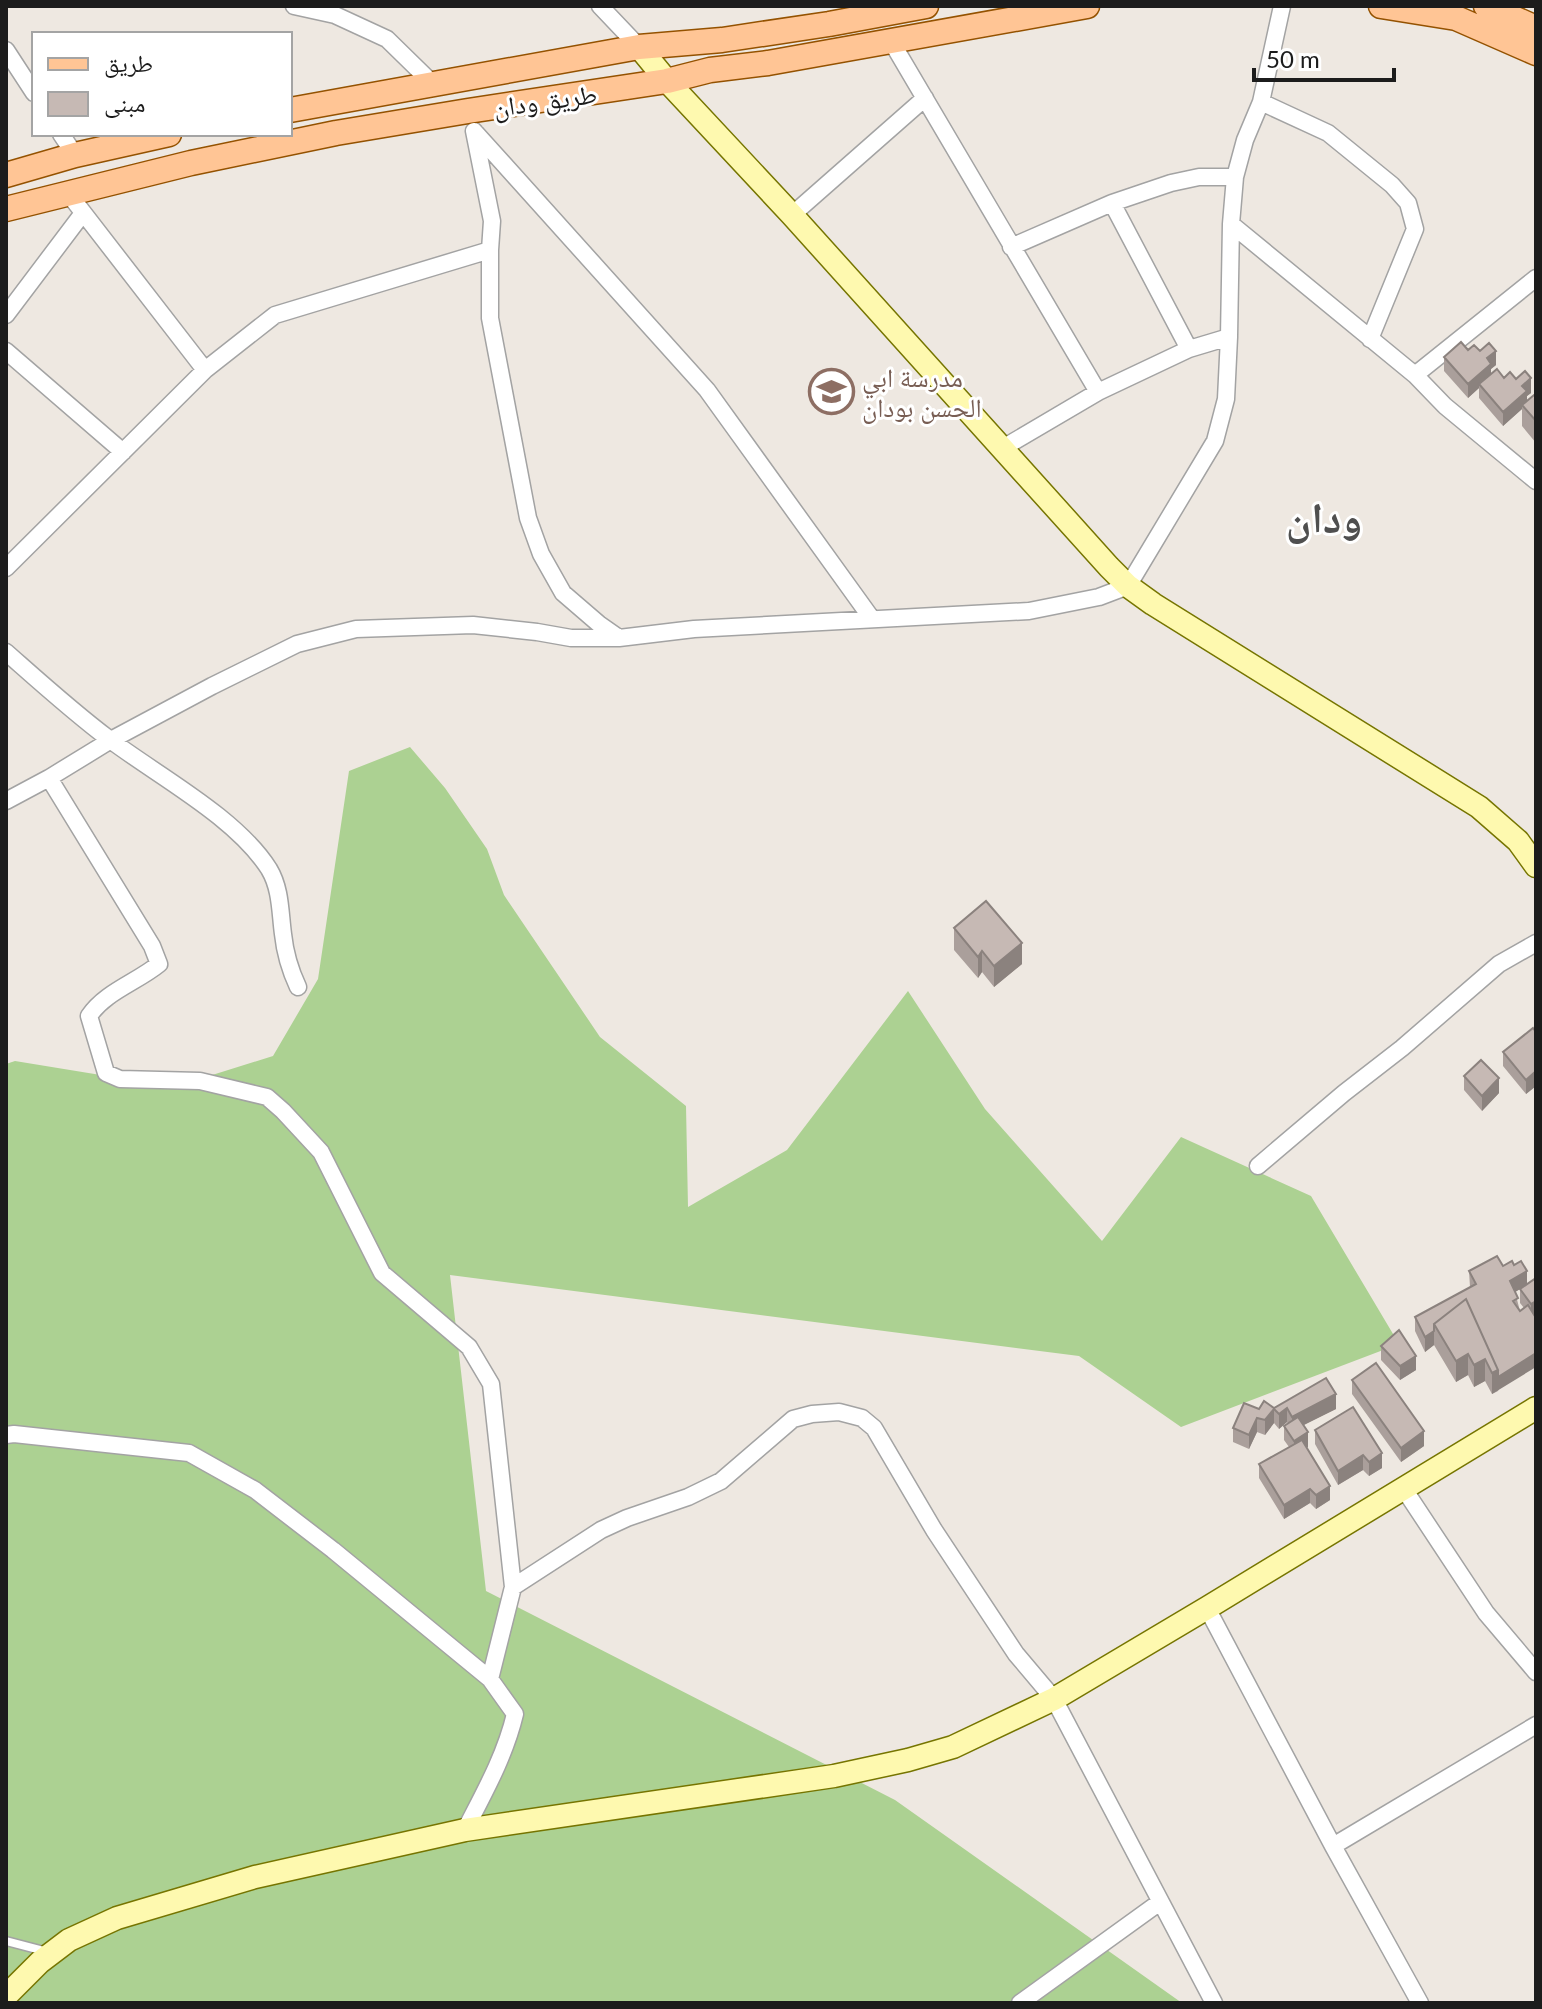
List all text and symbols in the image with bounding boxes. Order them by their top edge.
legend [32,32,292,136]
scale bar [1254,32,1394,82]
text: 50 m [1266,44,1320,73]
text: طريق [104,48,153,78]
street label: طريق ودان [491,77,599,124]
text: مبنى [104,88,145,118]
place label: مدرسة ابي الحسن بودان [862,361,982,424]
school or university icon: مدرسة ابي الحسن بودان [807,368,855,416]
district label: ودان [1286,492,1362,544]

